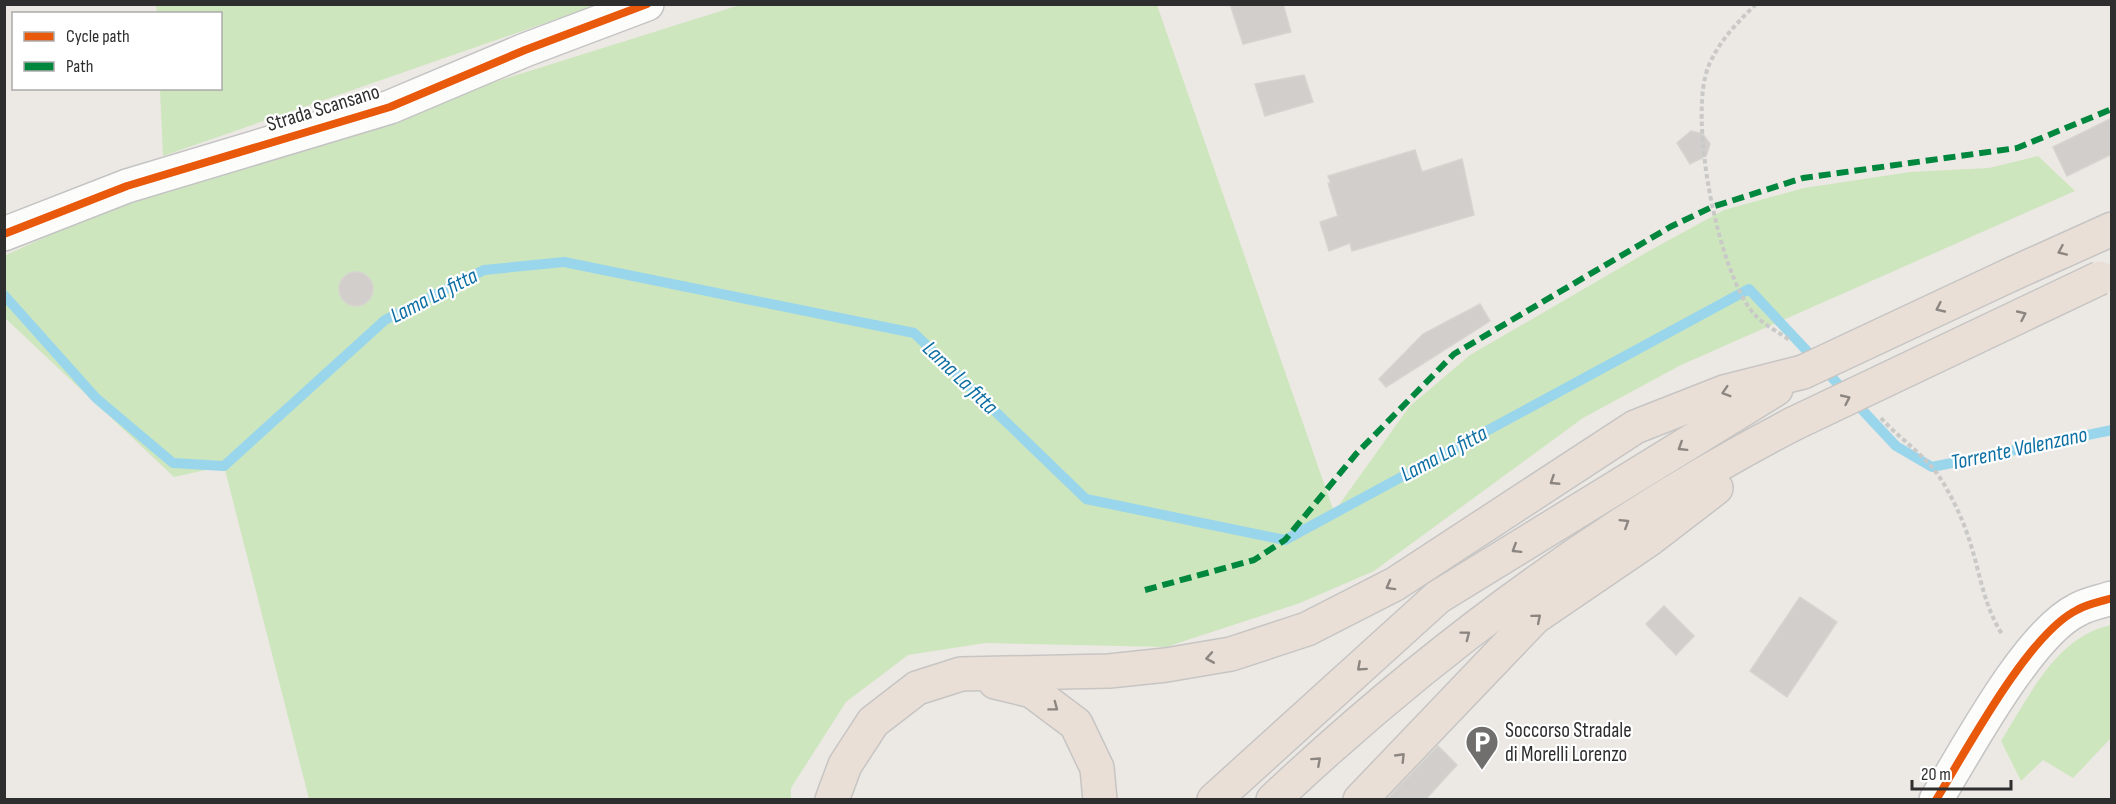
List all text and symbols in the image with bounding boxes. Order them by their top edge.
legend [12,12,222,90]
text: Cycle path [66,26,130,47]
text: Path [66,56,94,77]
street label: Strada Scansano [264,79,382,137]
one-way arrow [2057,244,2068,256]
water label: Lama La fitta [386,263,482,329]
one-way arrow [1935,300,1946,312]
one-way arrow [2016,311,2027,323]
water label: Lama La fitta [917,336,1003,421]
one-way arrow [1721,385,1732,397]
one-way arrow [1840,394,1851,406]
water label: Lama La fitta [1396,420,1492,488]
water label: Torrente Valenzano [1948,421,2090,477]
one-way arrow [1678,439,1688,451]
one-way arrow [1549,474,1560,485]
one-way arrow [1618,519,1629,530]
one-way arrow [1512,542,1522,554]
one-way arrow [1386,579,1396,590]
one-way arrow [1530,614,1541,625]
one-way arrow [1459,632,1470,643]
one-way arrow [1205,651,1215,664]
one-way arrow [1357,660,1368,671]
one-way arrow [1047,700,1058,711]
place label: Soccorso Stradale di Morelli Lorenzo [1505,718,1632,767]
parking icon: Soccorso Stradale di Morelli Lorenzo [1464,724,1500,771]
scale bar [1912,753,2011,791]
one-way arrow [1393,754,1404,765]
one-way arrow [1310,757,1321,768]
text: 20 m [1921,764,1951,785]

